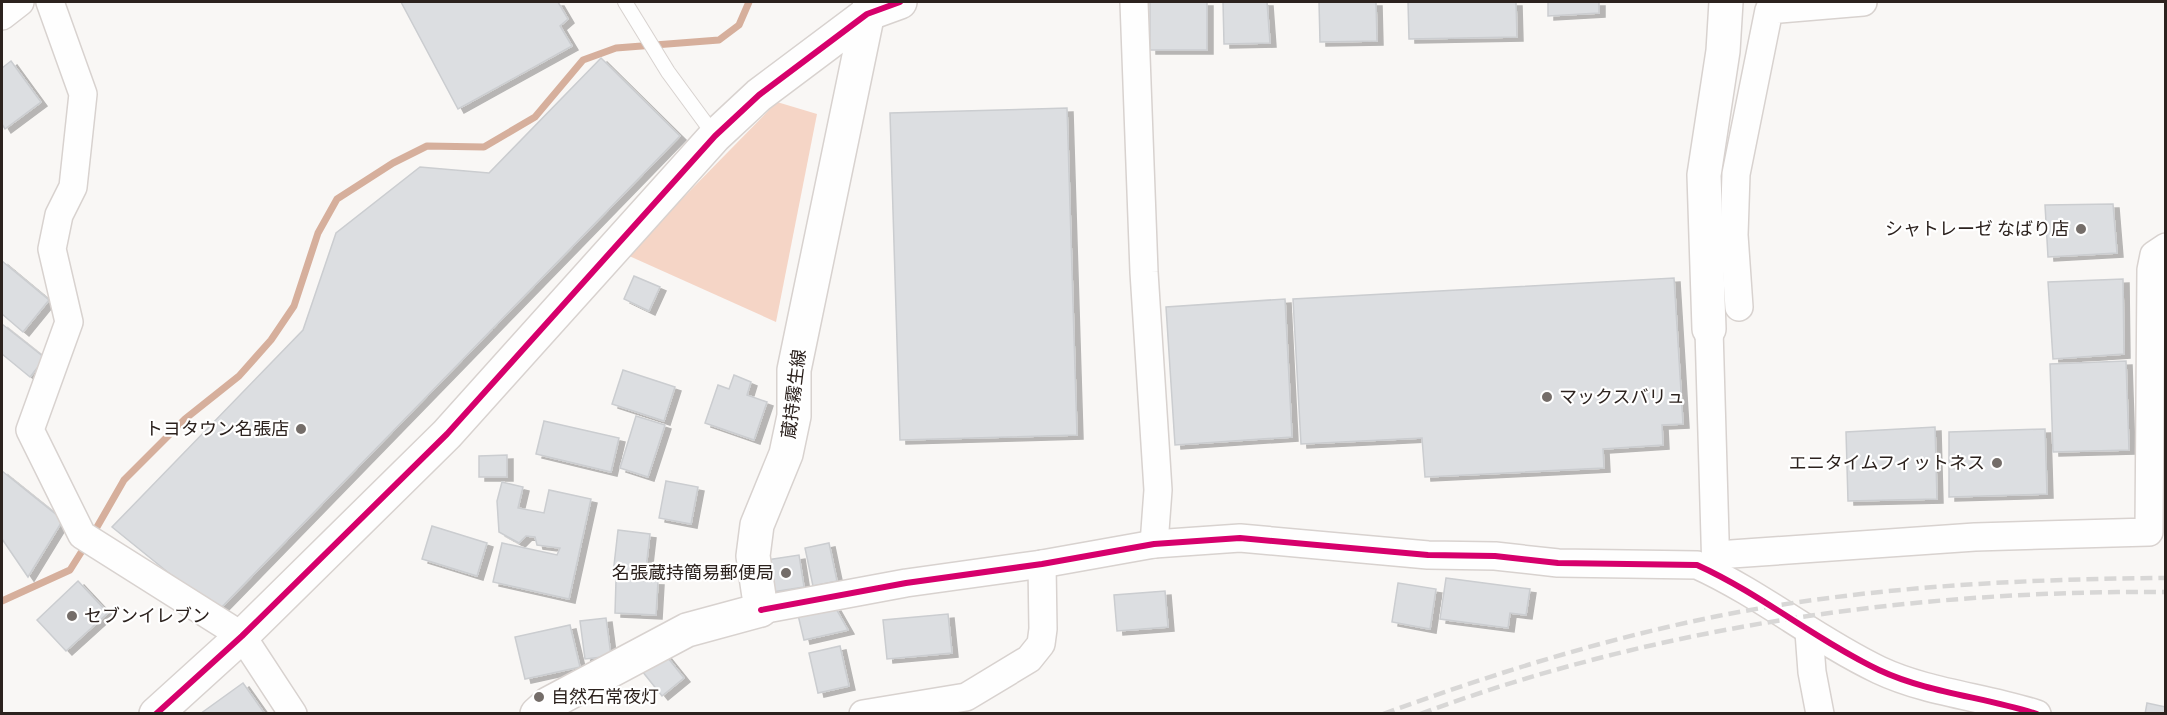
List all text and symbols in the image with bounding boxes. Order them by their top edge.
place label: シャトレーゼ なばり店 [1885,218,2069,240]
marker: シャトレーゼ なばり店 [2074,222,2088,236]
street label: 蔵持霧生線 [778,348,810,440]
place label: マックスバリュ [1559,386,1684,408]
marker: マックスバリュ [1540,390,1554,404]
place label: トヨタウン名張店 [145,418,289,440]
marker: トヨタウン名張店 [294,422,308,436]
place label: エニタイムフィットネス [1789,452,1985,474]
marker: エニタイムフィットネス [1990,456,2004,470]
place label: 名張蔵持簡易郵便局 [612,562,774,584]
marker: 名張蔵持簡易郵便局 [779,566,793,580]
place label: セブンイレブン [84,605,210,627]
marker: セブンイレブン [65,609,79,623]
place label: 自然石常夜灯 [551,686,659,708]
marker: 自然石常夜灯 [532,690,546,704]

